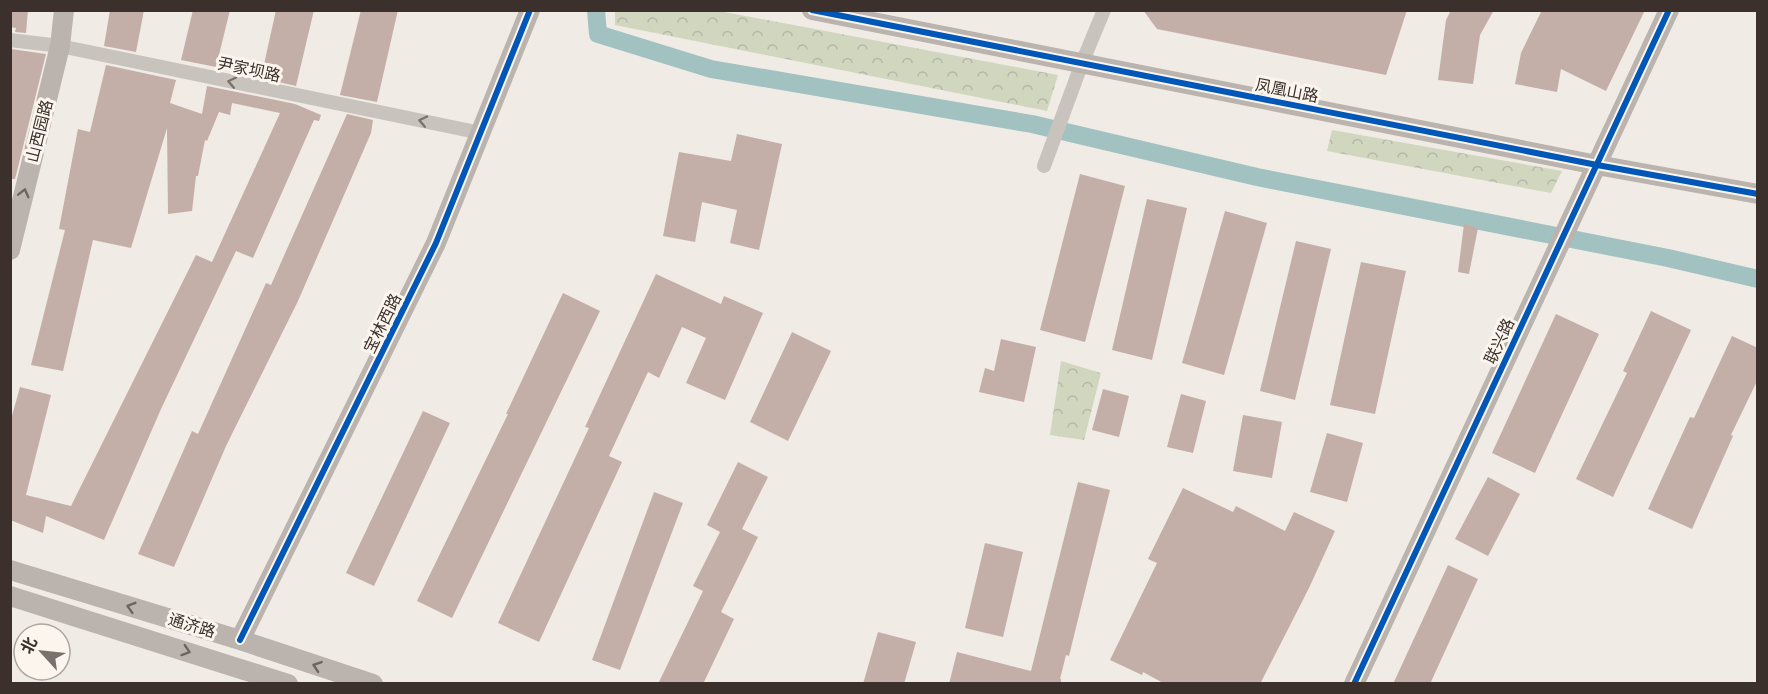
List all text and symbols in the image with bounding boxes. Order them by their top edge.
street label: 尹家坝路 [216,53,282,85]
street label: 凤凰山路 [1254,74,1320,106]
one-way arrow [228,76,238,89]
street label: 山西园路 [22,98,56,164]
one-way arrow [419,115,429,128]
one-way arrow [17,188,30,198]
street label: 宝林西路 [359,290,405,356]
street label: 联兴路 [1480,315,1518,367]
one-way arrow [126,602,137,614]
street label: 通济路 [166,608,218,642]
north arrow [12,622,72,682]
text: 北 [16,634,41,657]
one-way arrow [180,644,191,657]
one-way arrow [312,661,323,673]

